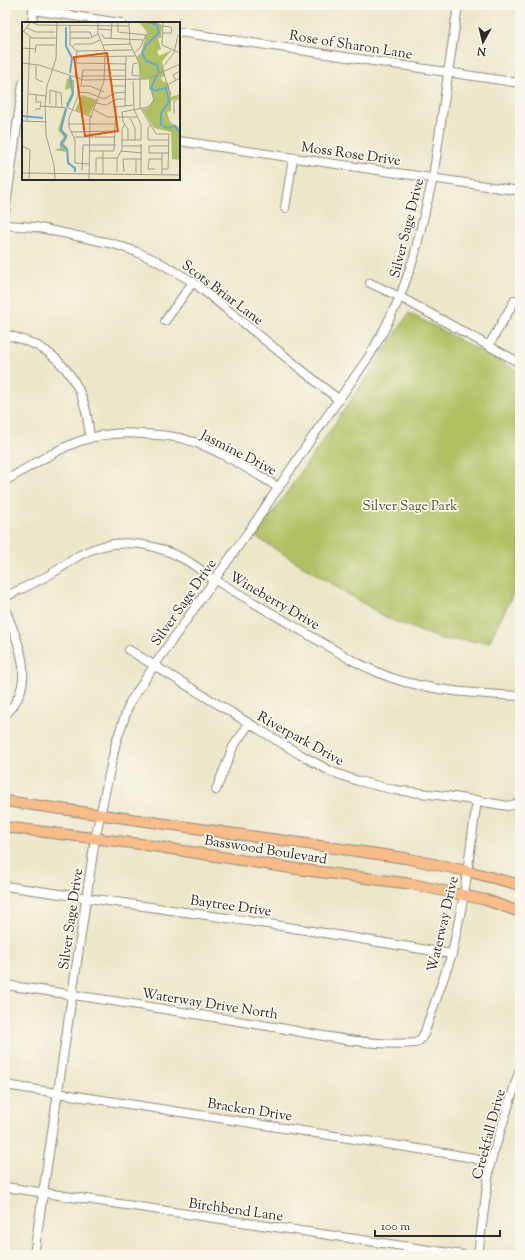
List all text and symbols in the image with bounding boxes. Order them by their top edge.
inset map [22,22,180,180]
north arrow [463,22,503,62]
street label: Rose of Sharon Lane [288,26,414,66]
text: N [476,42,488,60]
street label: Moss Rose Drive [300,138,402,172]
street label: Silver Sage Drive [386,176,430,281]
street label: Scots Briar Lane [177,256,267,331]
street label: Jasmine Drive [196,426,280,482]
park label: Silver Sage Park [362,497,458,517]
street label: Silver Sage Drive [147,556,222,651]
street label: Wineberry Drive [225,568,323,636]
street label: Riverpark Drive [253,708,347,772]
street label: Basswood Boulevard [203,831,329,871]
street label: Silver Sage Drive [55,867,89,971]
street label: Waterway Drive [423,874,465,974]
street label: Baytree Drive [189,891,273,923]
street label: Waterway Drive North [140,984,279,1026]
street label: Creekfall Drive [468,1087,512,1182]
street label: Bracken Drive [206,1094,293,1128]
street label: Birchbend Lane [187,1194,284,1227]
scale bar [375,1212,500,1238]
text: 100 m [381,1218,410,1236]

